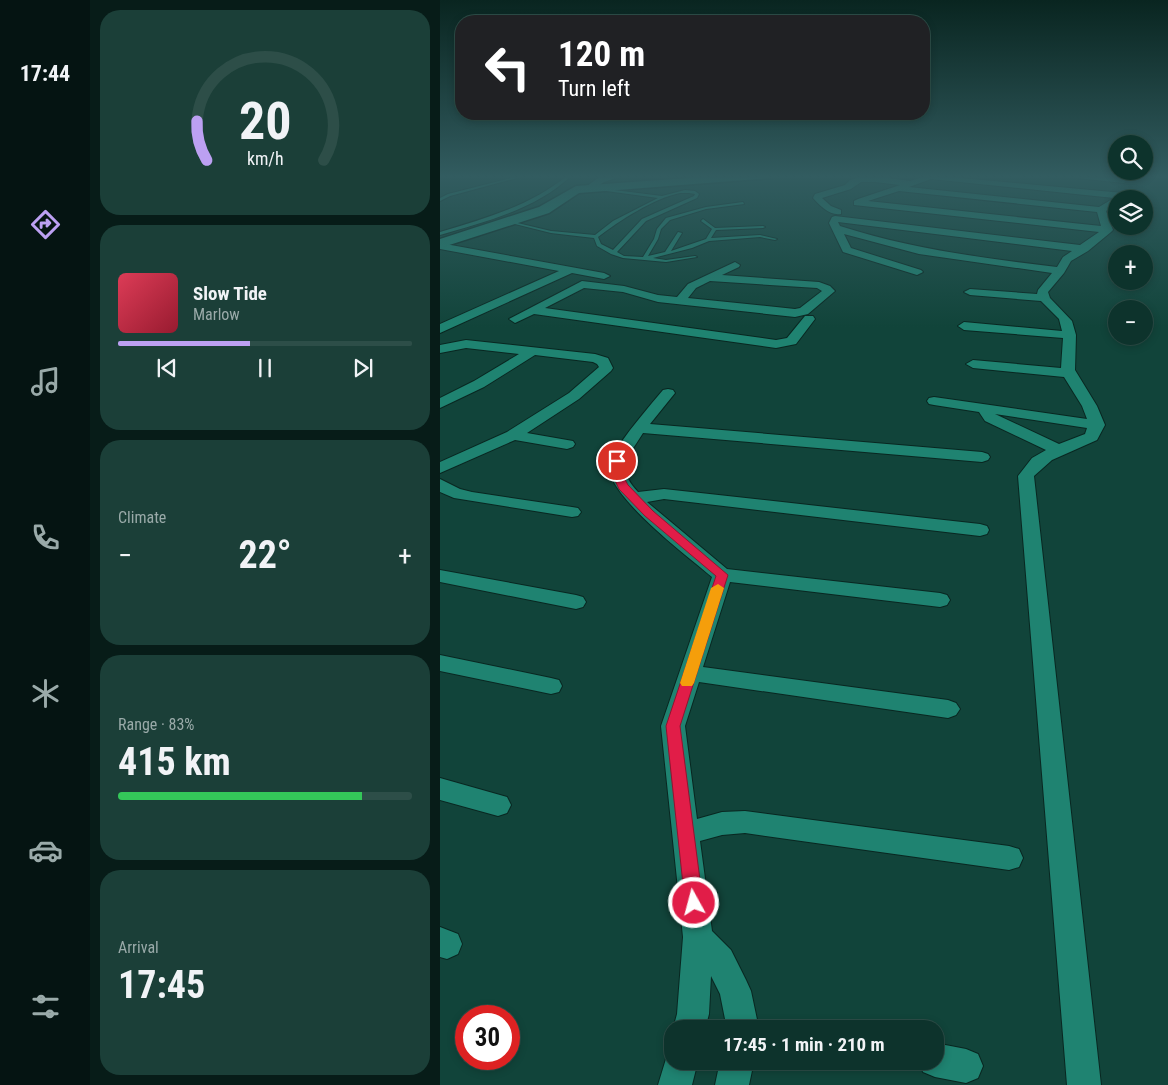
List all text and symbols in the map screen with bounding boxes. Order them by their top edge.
text: 120 m [558,34,645,75]
icon: left [475,35,540,100]
text: 17:44 [20,61,70,86]
text: Turn left [558,76,630,101]
text: 20 [239,91,291,152]
map controls [1108,135,1153,345]
button: search [1108,135,1153,180]
text: km/h [247,148,283,169]
button: layers [1108,190,1153,235]
icon: directions [28,207,63,242]
button: + [1108,245,1153,290]
text: Slow Tide [193,282,267,305]
button: − [1108,300,1153,345]
text: Marlow [193,305,240,324]
icon: previous [153,354,181,382]
icon: pause [251,354,279,382]
icon: next [349,354,377,382]
icon: music [28,364,63,399]
pin [596,440,638,482]
icon: arrive [603,447,631,475]
text: Climate [118,508,166,527]
icon: phone [28,520,63,555]
text: 22° [238,533,292,577]
text: − [118,539,132,572]
text: + [398,539,412,572]
icon: climate [28,676,63,711]
text: Range · 83% [118,715,194,734]
text: 415 km [118,740,231,784]
icon: car [28,833,63,868]
position arrow [667,876,719,928]
text: Arrival [118,938,159,957]
text: 17:45 [118,963,205,1007]
icon: filters [28,989,63,1024]
speed limit sign: 30 [455,1005,520,1070]
text: 17:45 · 1 min · 210 m [723,1033,885,1056]

